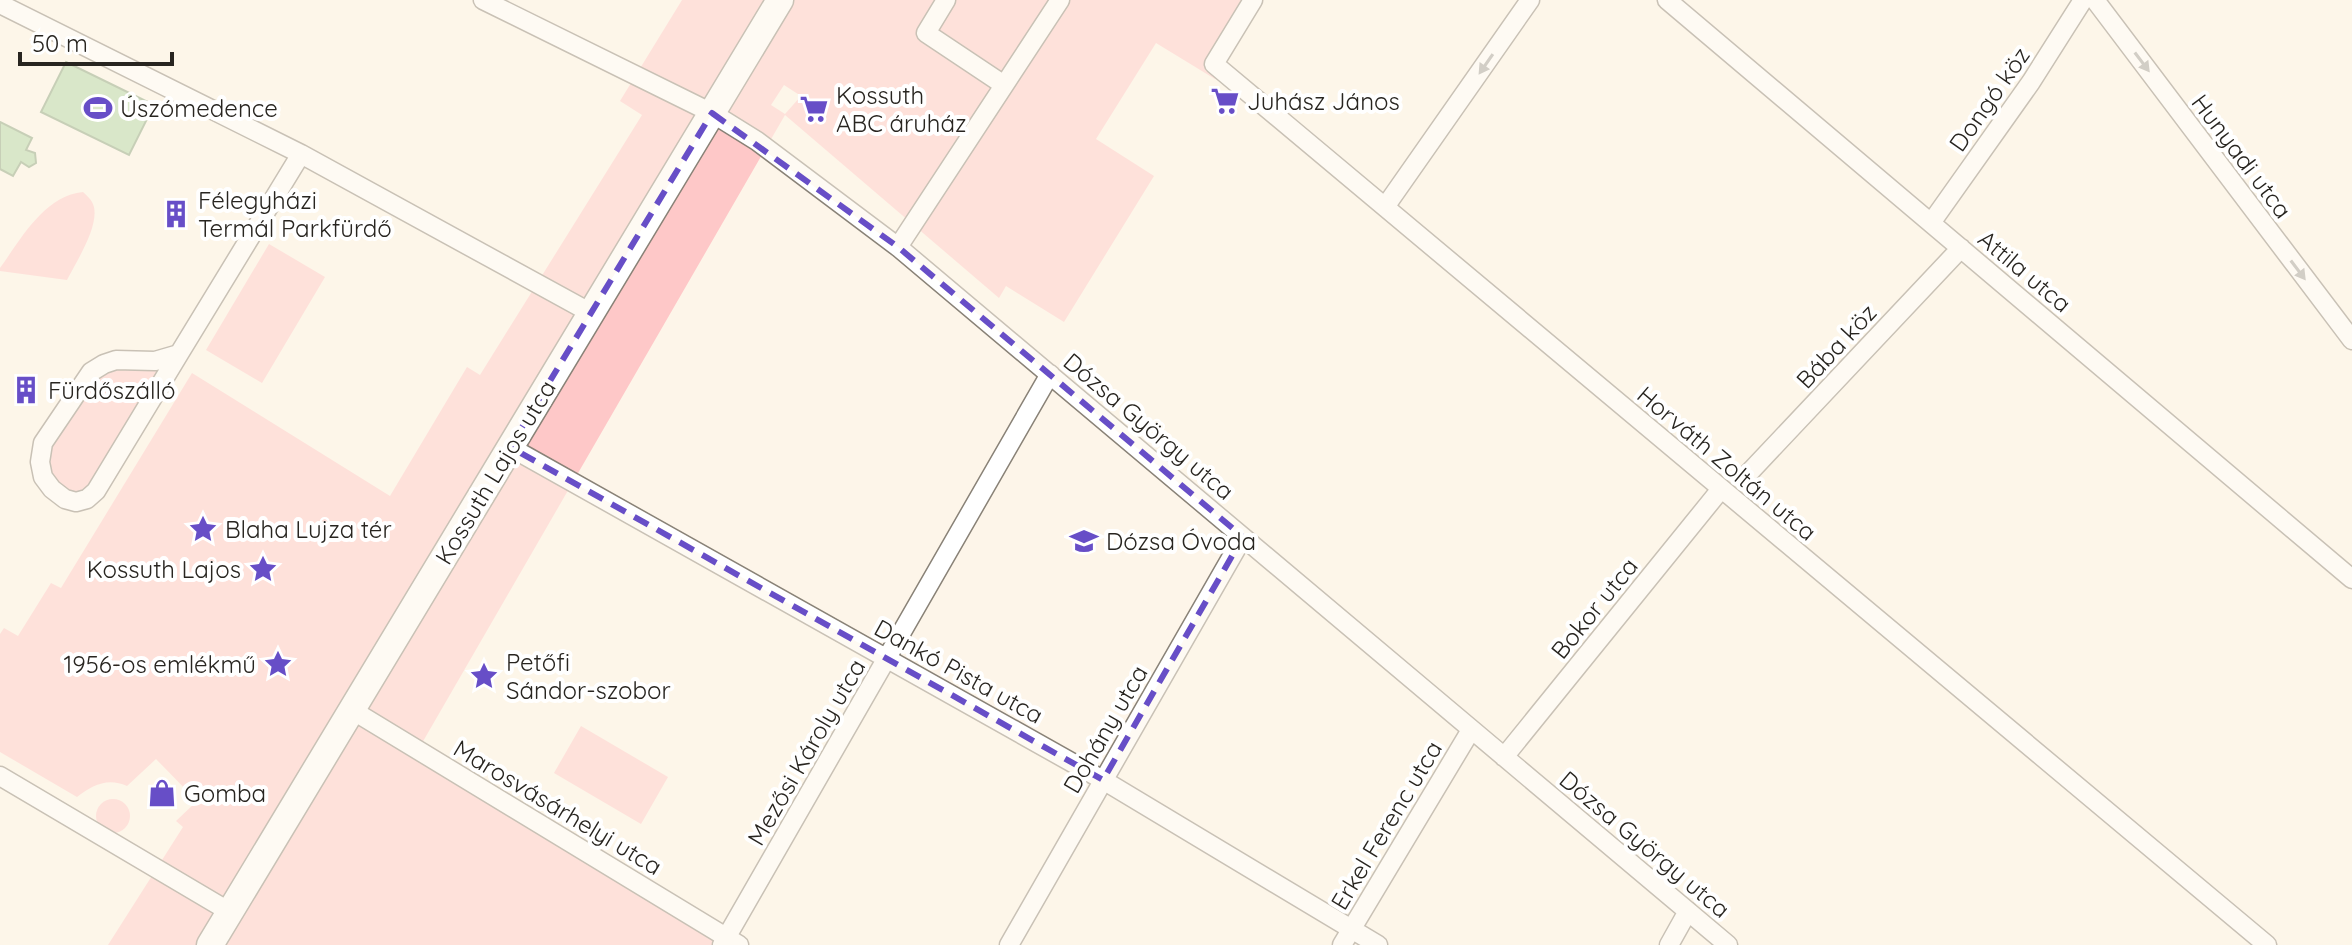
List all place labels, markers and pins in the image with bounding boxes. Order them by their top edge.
place label: Kossuth ABC áruház [836,80,967,138]
supermarket icon: Juhász János [1210,86,1240,116]
place label: Juhász János [1247,86,1400,116]
sports icon: Úszómedence [83,93,113,123]
place label: Úszómedence [120,93,278,123]
supermarket icon: Kossuth ABC áruház [799,94,829,124]
place label: Félegyházi Termál Parkfürdő [198,185,392,243]
building icon: Félegyházi Termál Parkfürdő [161,199,191,229]
building icon: Fürdőszálló [11,375,41,405]
place label: Fürdőszálló [48,375,175,405]
place icon: Blaha Lujza tér [188,514,218,544]
place label: Blaha Lujza tér [225,514,392,544]
school or university icon: Dózsa Óvoda [1069,526,1099,556]
place label: Dózsa Óvoda [1106,526,1256,556]
place label: Kossuth Lajos [87,554,241,584]
place icon: Kossuth Lajos [248,554,278,584]
place label: Petőfi Sándor-szobor [506,647,671,705]
place label: 1956-os emlékmű [63,649,256,679]
place icon: 1956-os emlékmű [263,649,293,679]
place icon: Petőfi Sándor-szobor [469,661,499,691]
shop icon: Gomba [147,778,177,808]
place label: Gomba [184,778,266,808]

